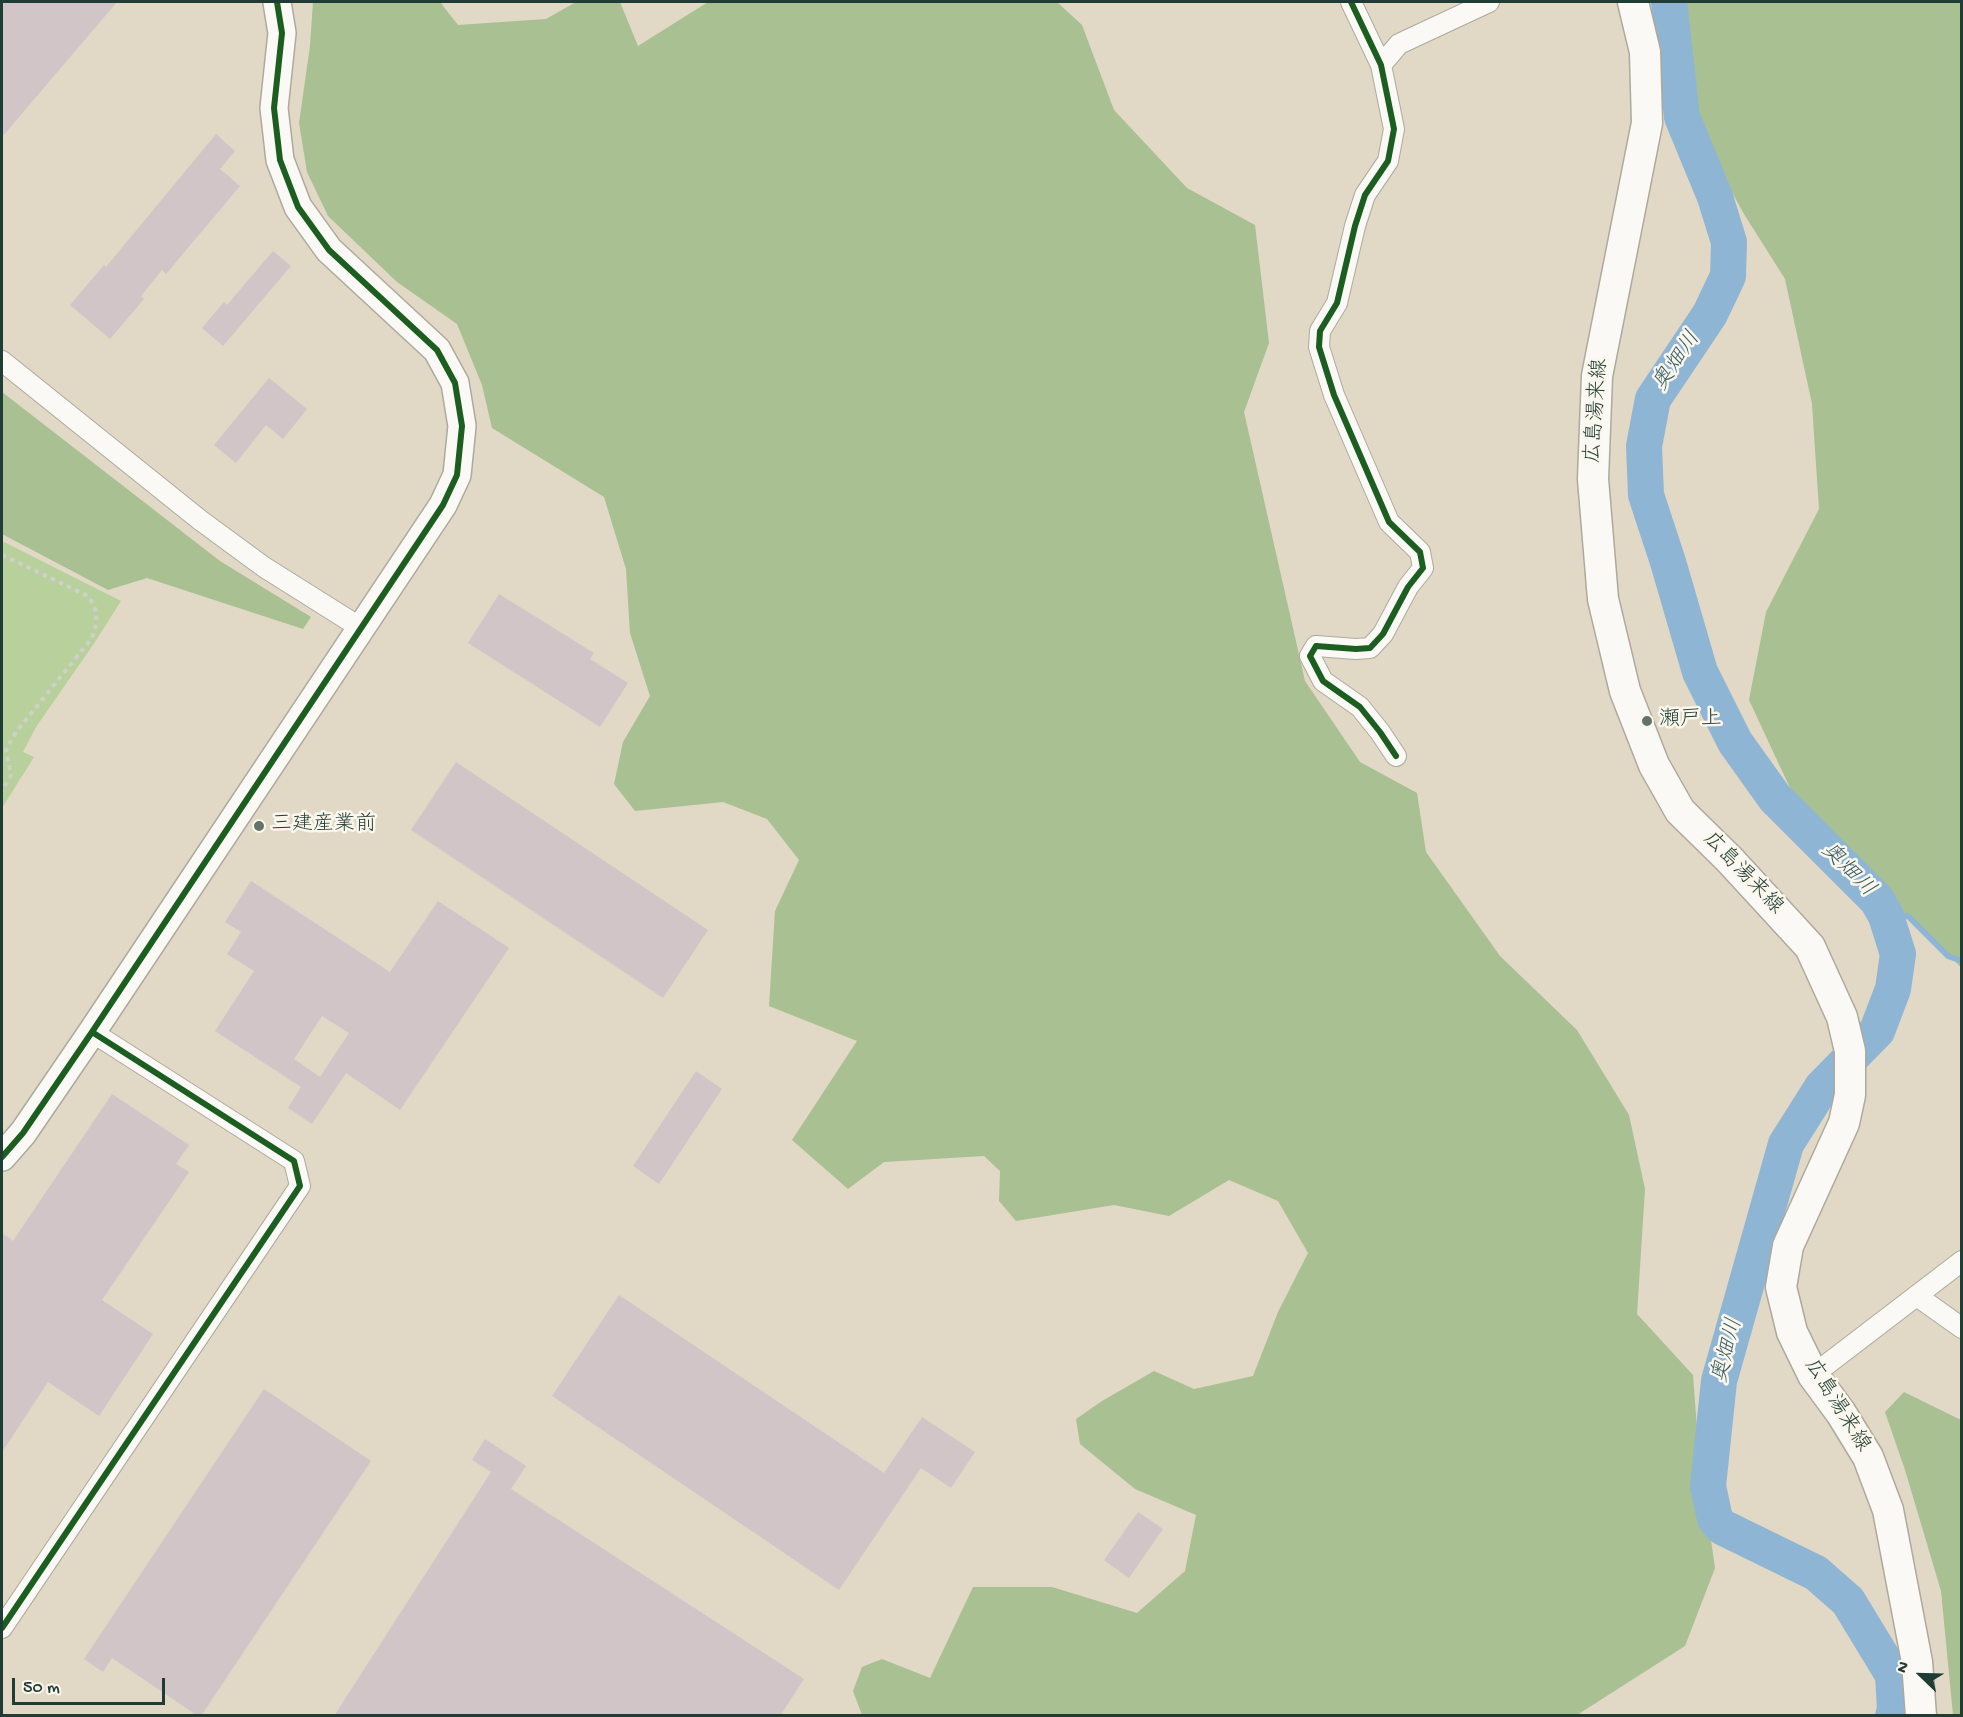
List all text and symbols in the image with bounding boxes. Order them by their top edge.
water label: 奥畑川 [1649,327,1707,397]
street label: 広島湯来線 [1582,358,1614,464]
place label: 瀬戸上 [1659,708,1722,734]
marker: 瀬戸上 [1640,714,1654,728]
place label: 三建産業前 [271,813,376,839]
marker: 三建産業前 [252,819,266,833]
street label: 広島湯来線 [1696,827,1788,921]
water label: 奥畑川 [1814,838,1880,904]
water label: 奥畑川 [1708,1316,1750,1386]
street label: 広島湯来線 [1797,1355,1875,1457]
north arrow [1891,1645,1951,1705]
text: N [1893,1659,1915,1676]
scale bar [15,1666,168,1704]
text: 50 m [23,1678,60,1699]

